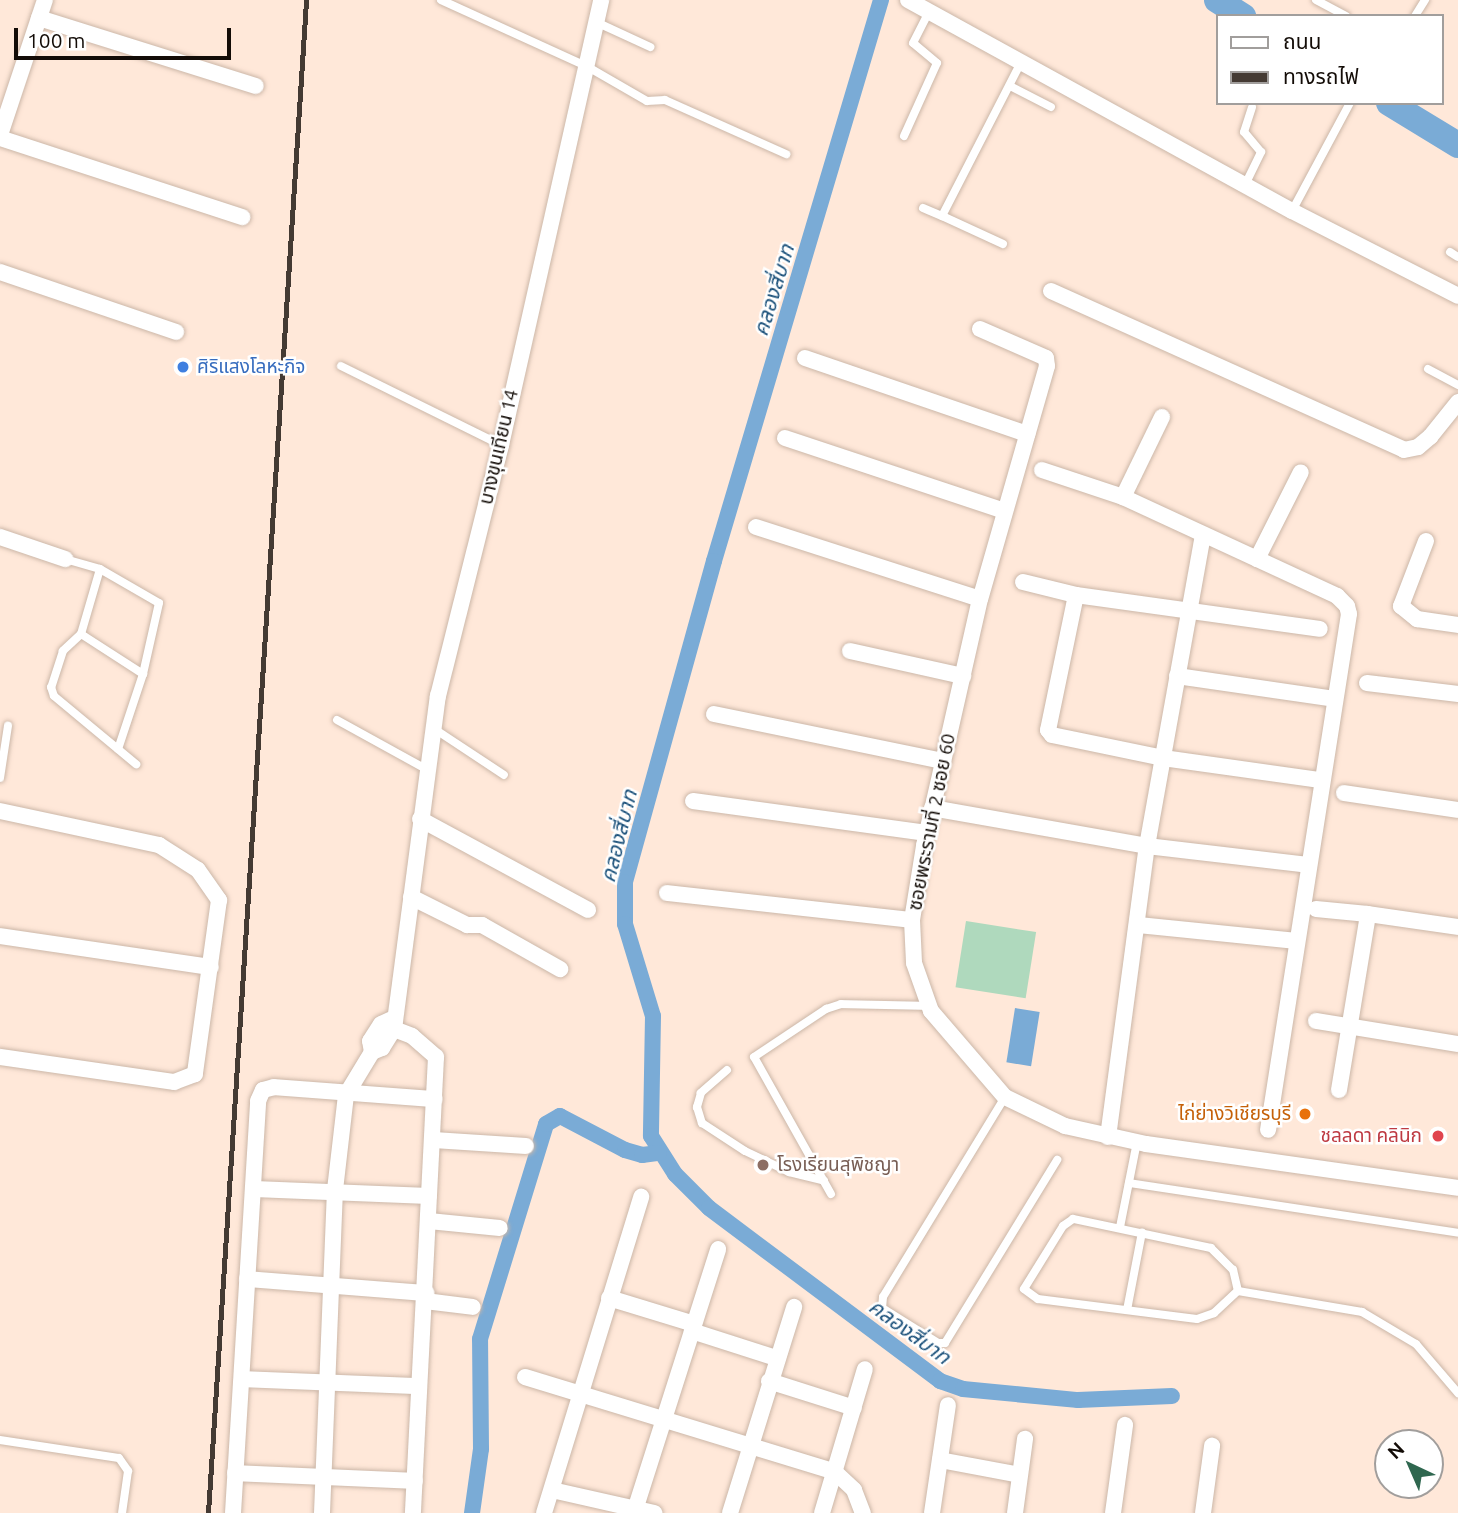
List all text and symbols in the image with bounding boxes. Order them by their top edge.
scale bar [18,14,234,58]
legend [1216,14,1444,105]
text: 100 m [27,28,85,52]
text: ถนน [1283,29,1321,53]
text: ทางรถไฟ [1283,64,1359,88]
water label: คลองสี่บาท [747,241,799,339]
place label: ศิริแสงโลหะกิจ [197,356,305,378]
marker: ศิริแสงโลหะกิจ [175,359,191,375]
street label: บางขุนเทียน 14 [475,387,523,507]
street label: ซอยพระรามที่ 2 ซอย 60 [904,732,960,912]
water label: คลองสี่บาท [594,787,642,885]
place label: ไก่ย่างวิเชียรบุรี [1178,1103,1291,1125]
marker: ไก่ย่างวิเชียรบุรี [1297,1106,1313,1122]
place label: ชลลดา คลินิก [1321,1125,1422,1147]
marker: ชลลดา คลินิก [1428,1126,1448,1146]
place label: โรงเรียนสุพิชญา [777,1154,899,1176]
marker: โรงเรียนสุพิชญา [755,1157,771,1173]
water label: คลองสี่บาท [864,1293,956,1369]
north arrow [1374,1429,1444,1499]
text: N [1383,1437,1409,1463]

